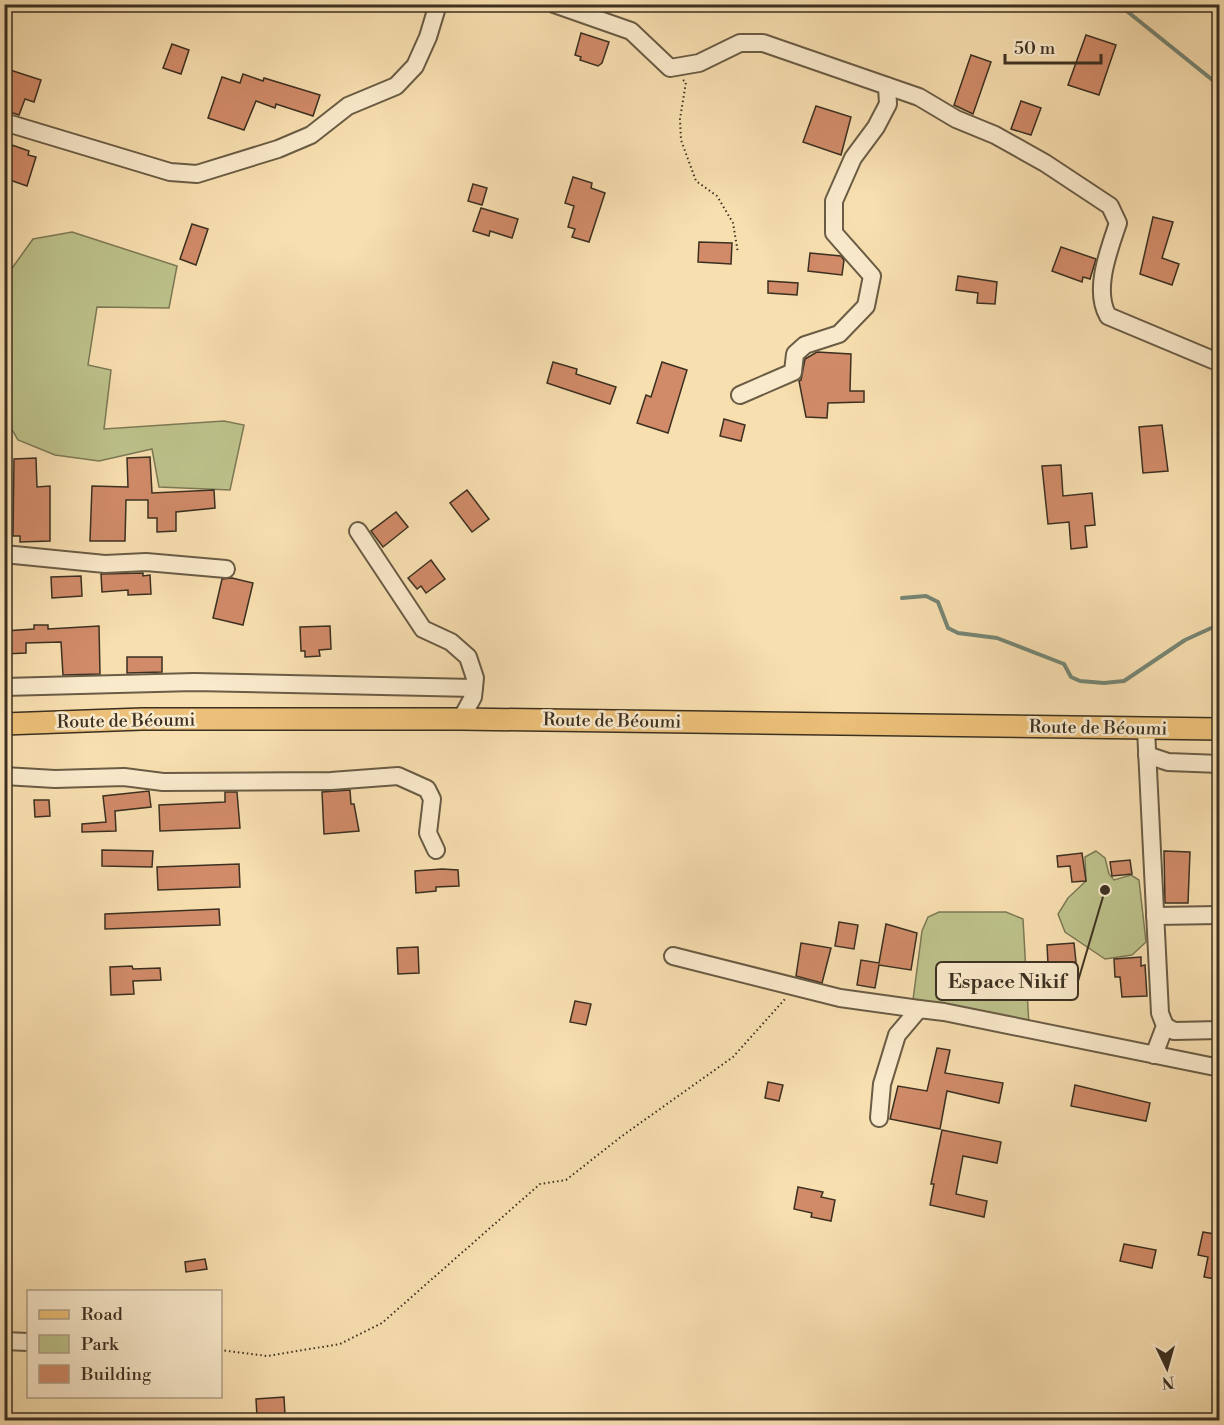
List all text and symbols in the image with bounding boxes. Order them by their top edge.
scale bar [1005,27,1101,65]
text: 50 m [1014,37,1056,60]
street label: Route de Béoumi [57,708,196,734]
street label: Route de Béoumi [543,708,682,734]
street label: Route de Béoumi [1029,715,1168,741]
callout: Espace Nikif [936,962,1078,1000]
text: Espace Nikif [948,970,1069,995]
legend [27,1290,222,1398]
text: Road [81,1303,124,1326]
text: Park [81,1333,120,1356]
north arrow [1137,1338,1197,1398]
text: Building [80,1363,152,1386]
text: N [1161,1371,1175,1392]

